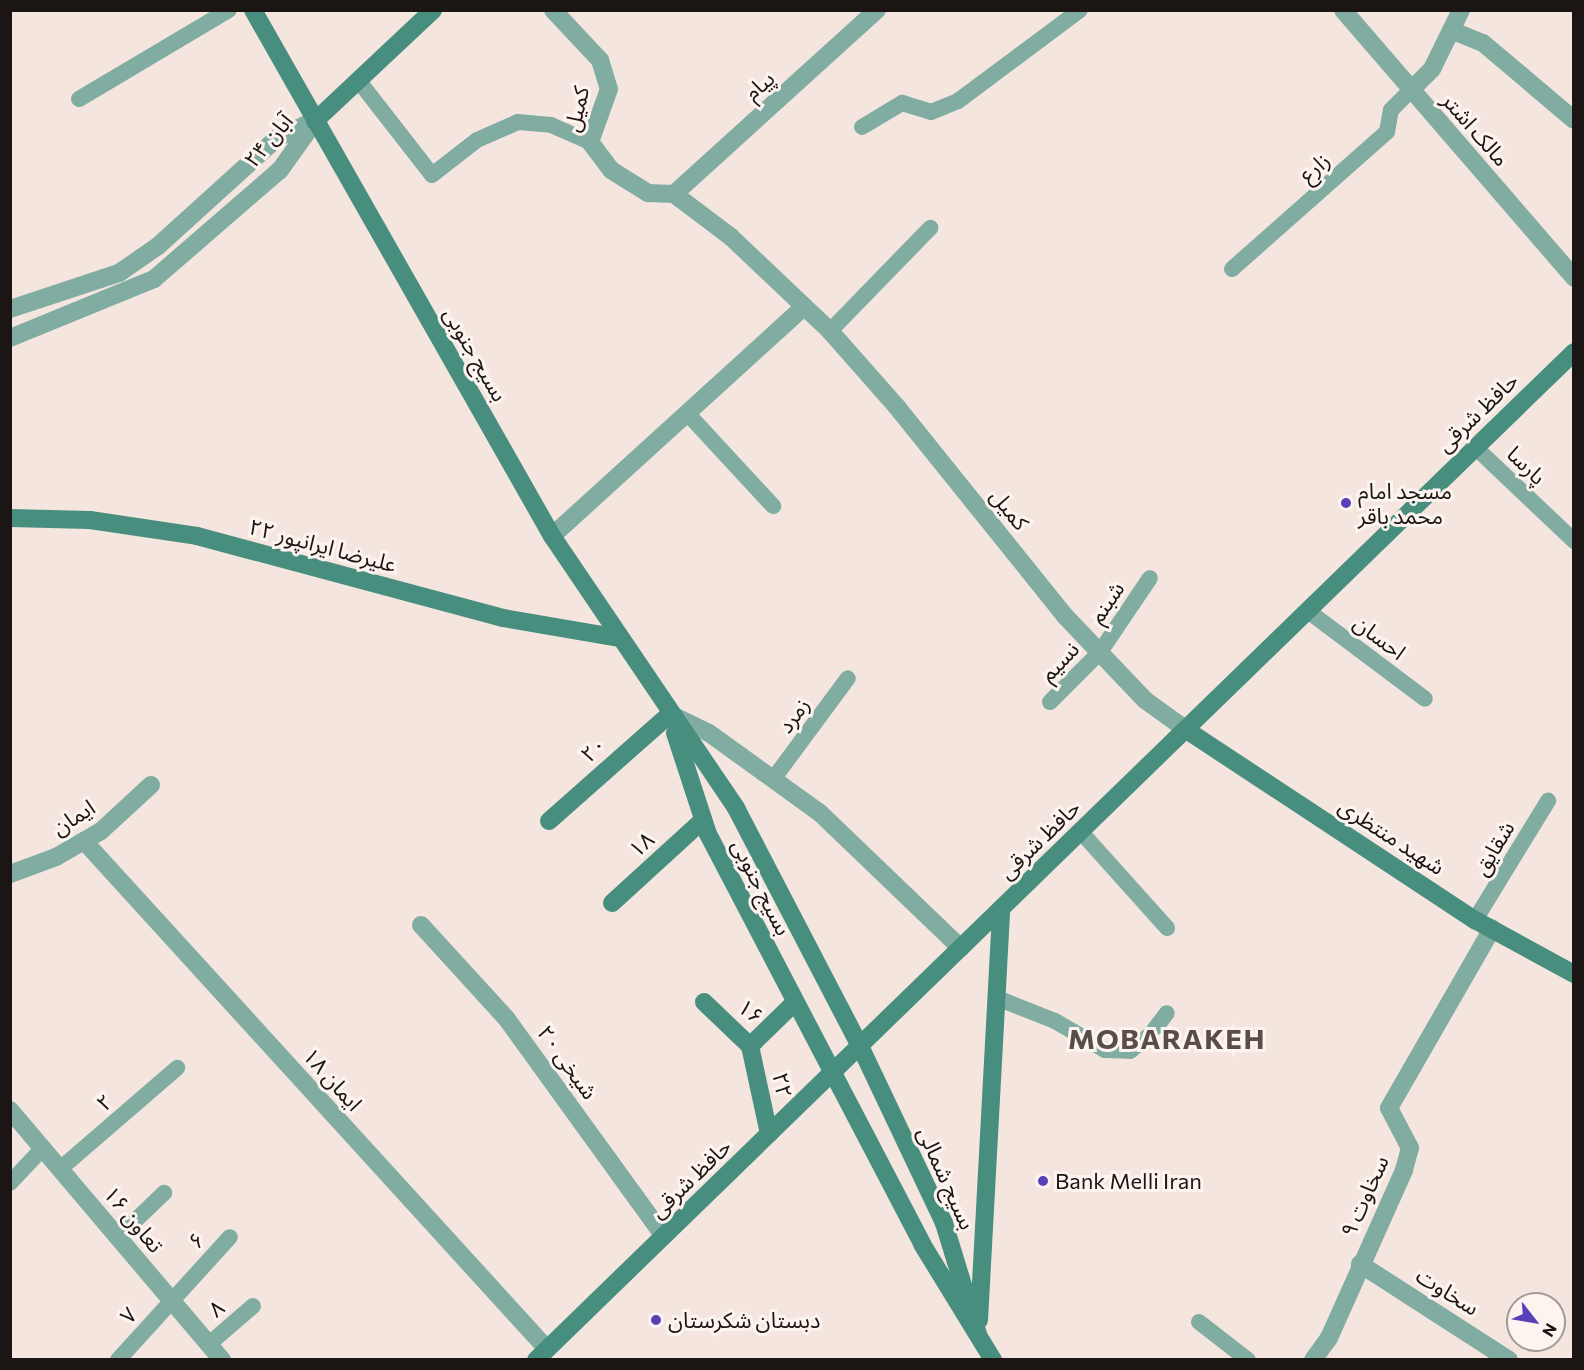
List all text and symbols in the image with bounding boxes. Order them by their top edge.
street label: پیام [738,65,780,105]
street label: کمیل [558,84,594,134]
street label: مالک اشتر [1437,87,1515,171]
street label: آبان ۲۴ [238,108,298,172]
street label: زارع [1293,147,1335,187]
street label: بسیج جنوبی [438,302,514,406]
street label: حافظ شرقی [1431,367,1523,457]
street label: پارسا [1502,440,1552,490]
place label: مسجد امام محمد باقر [1358,477,1452,528]
street label: کمیل [985,483,1035,535]
marker: مسجد امام محمد باقر [1339,496,1353,510]
street label: علیرضا ایرانپور ۲۲ [246,513,400,577]
street label: شبنم [1083,576,1129,628]
street label: احسان [1349,609,1411,665]
street label: نسیم [1034,636,1084,686]
street label: زمرد [771,692,815,738]
street label: ۲۰ [575,731,611,767]
street label: شهید منتظری [1334,792,1450,880]
street label: ایمان [47,793,99,841]
street label: حافظ شرقی [993,794,1085,884]
street label: شقایق [1467,816,1519,880]
street label: ۱۸ [623,826,659,862]
street label: بسیج جنوبی [727,835,797,939]
street label: ۱۶ [733,993,769,1029]
street label: شیخی ۲۰ [532,1020,604,1104]
district label: MOBARAKEH [1068,1021,1266,1055]
street label: ایمان ۱۸ [298,1042,368,1116]
street label: ۲۲ [767,1070,799,1100]
street label: ۲ [91,1088,117,1116]
street label: بسیج شمالی [913,1123,981,1233]
street label: حافظ شرقی [644,1133,736,1223]
street label: سخاوت ۹ [1334,1151,1394,1241]
place label: Bank Melli Iran [1055,1168,1202,1194]
marker: Bank Melli Iran [1036,1174,1050,1188]
street label: تعاون ۱۶ [99,1180,169,1258]
street label: ۶ [182,1226,210,1254]
street label: سخاوت [1412,1261,1484,1321]
north arrow [1506,1292,1566,1352]
street label: ۸ [203,1294,229,1322]
street label: ۷ [114,1301,142,1329]
place label: دبستان شکرستان [668,1307,820,1333]
marker: دبستان شکرستان [649,1313,663,1327]
text: N [1539,1320,1561,1341]

